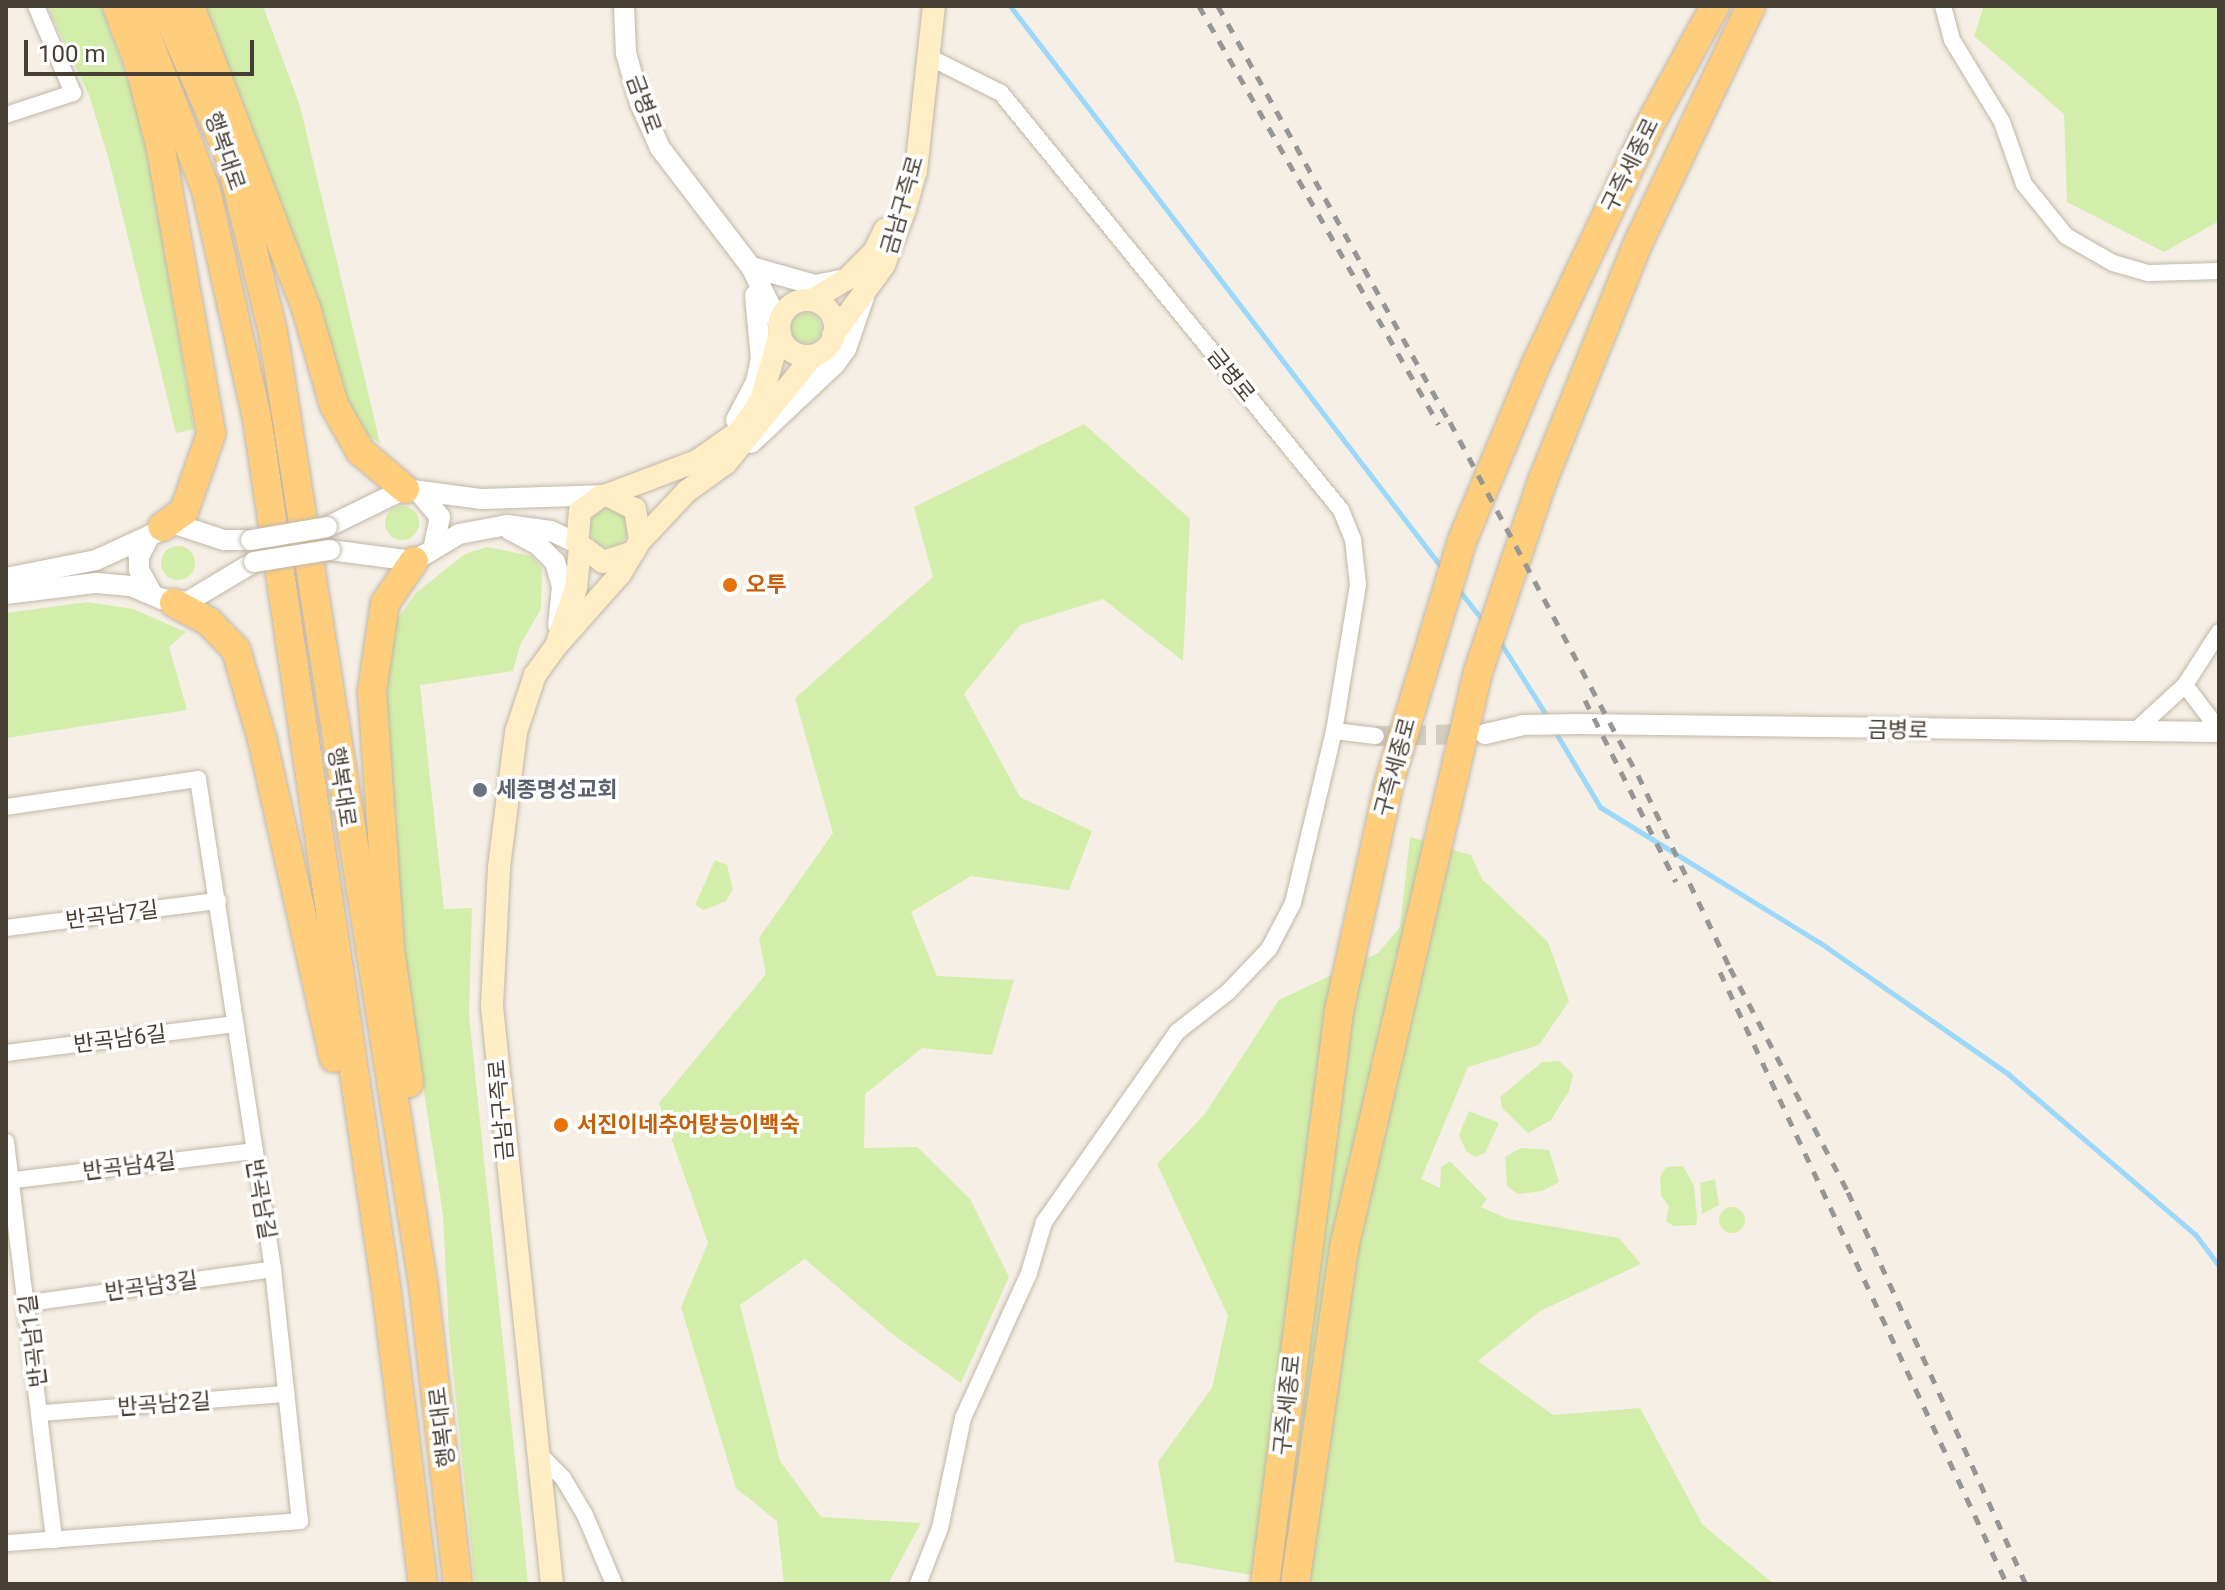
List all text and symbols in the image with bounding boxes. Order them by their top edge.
scale bar [28,24,258,74]
text: 100 m [38,40,105,68]
street label: 금병로 [621,71,667,137]
street label: 행복대로 [199,108,251,194]
street label: 구즉세종로 [1596,114,1664,216]
street label: 금남구즉로 [875,153,929,257]
street label: 금병로 [1202,343,1260,407]
place label: 오투 [746,572,786,598]
marker: 오투 [721,576,739,594]
street label: 구즉세종로 [1369,715,1421,819]
street label: 금병로 [1867,716,1929,744]
street label: 행복대로 [323,745,361,829]
place label: 세종명성교회 [496,777,617,803]
marker: 세종명성교회 [471,781,489,799]
street label: 반곡남7길 [64,896,160,934]
street label: 반곡남6길 [72,1020,168,1058]
street label: 금남구즉로 [483,1058,519,1162]
place label: 서진이네추어탕능이백숙 [577,1112,800,1138]
marker: 서진이네추어탕능이백숙 [552,1116,570,1134]
street label: 반곡남4길 [81,1147,177,1185]
street label: 반곡남길 [241,1157,281,1241]
street label: 반곡남3길 [103,1266,199,1306]
street label: 반곡남1길 [14,1293,52,1389]
street label: 구즉세종로 [1269,1353,1305,1457]
street label: 행복대로 [424,1385,460,1469]
street label: 반곡남2길 [117,1388,211,1420]

